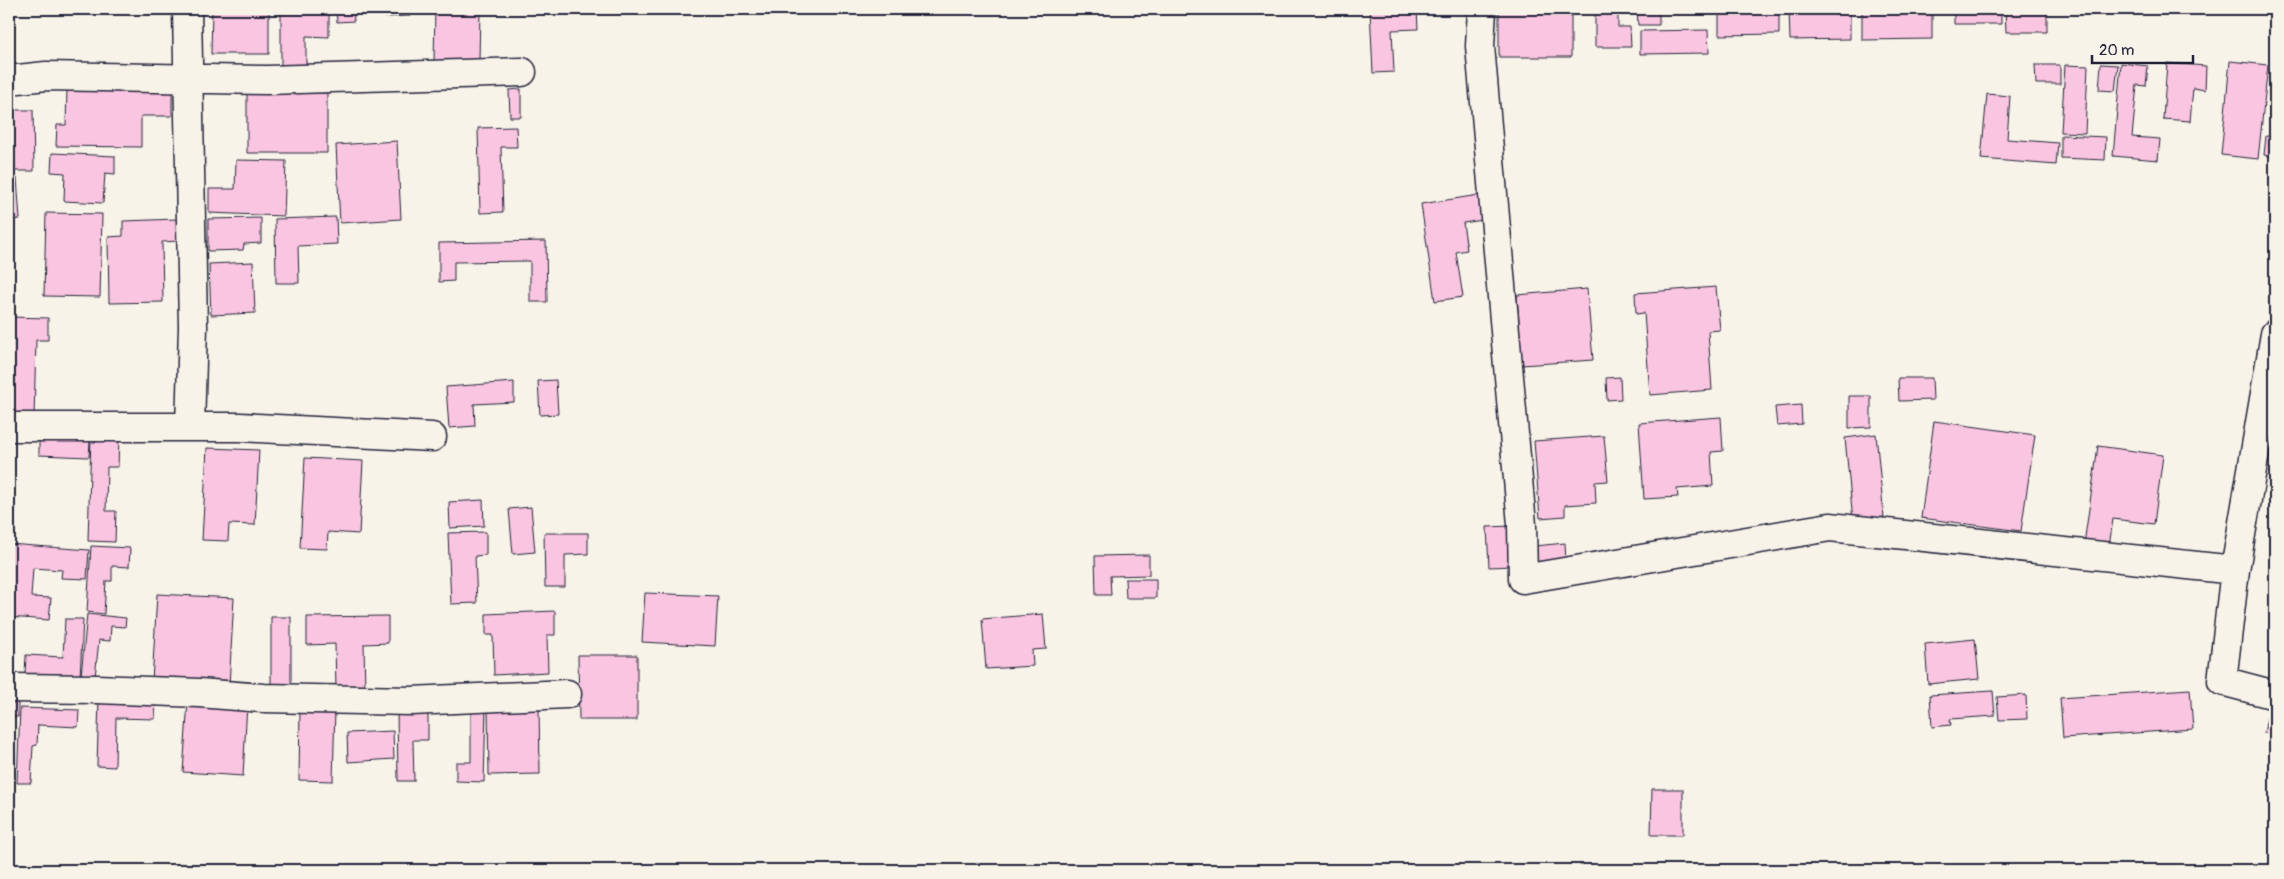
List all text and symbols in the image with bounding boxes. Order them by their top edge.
scale bar [2092,32,2193,64]
text: 20 m [2099,41,2134,60]

